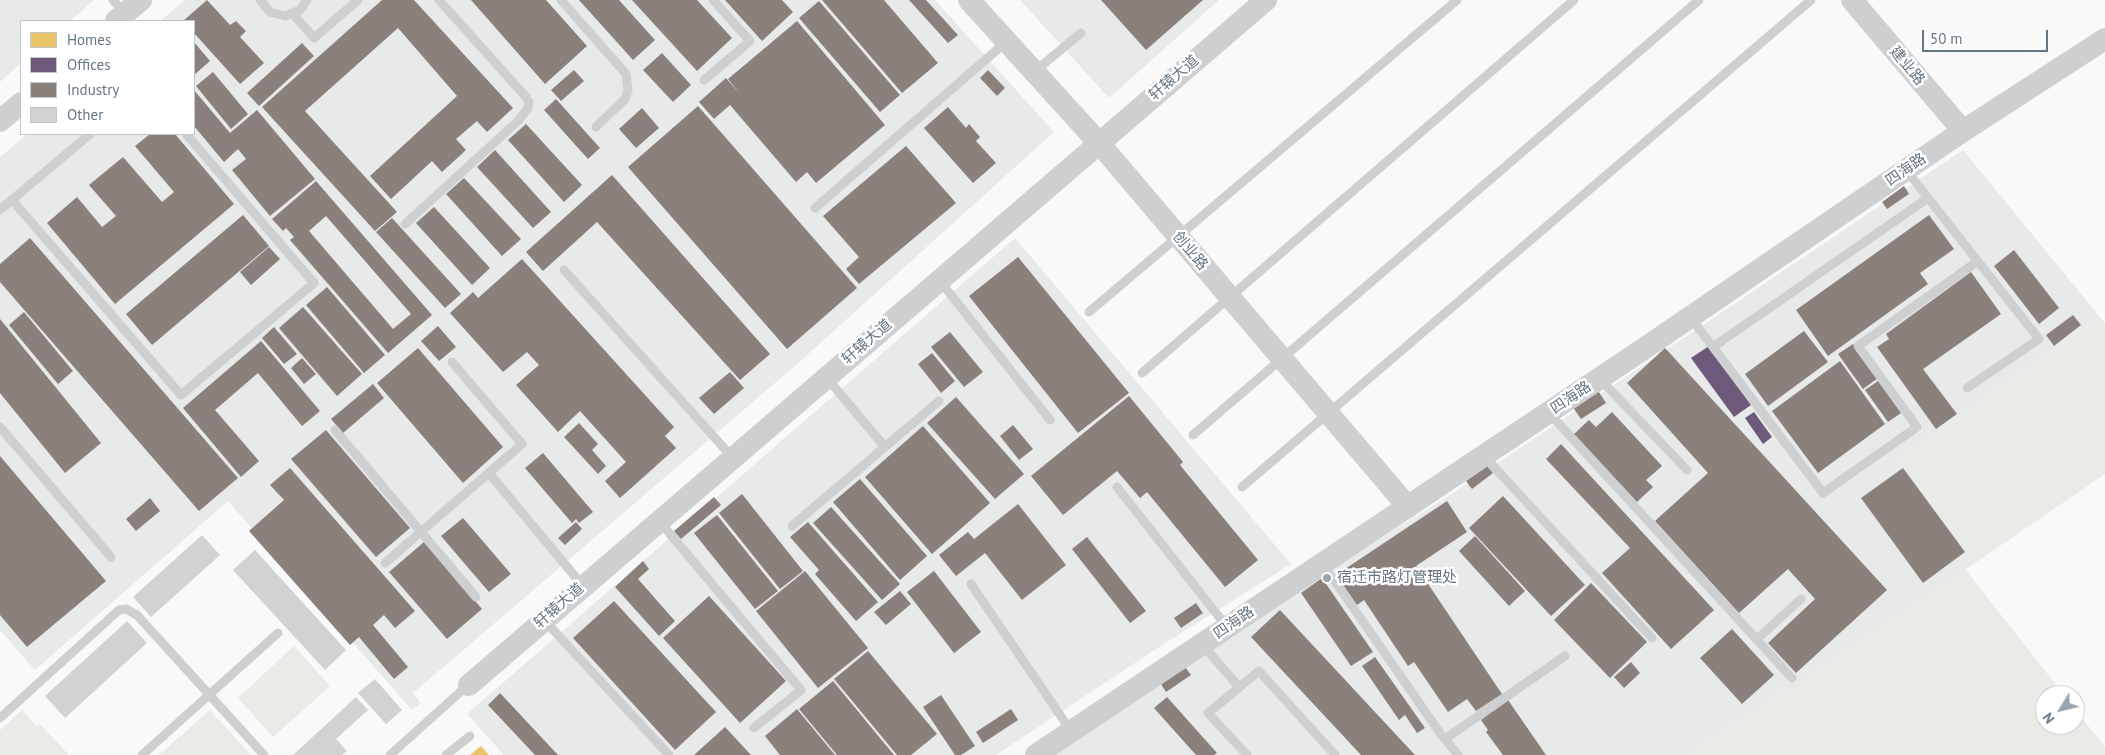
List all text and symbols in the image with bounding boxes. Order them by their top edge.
legend [20,20,195,135]
scale bar [1925,20,2051,52]
text: 50 m [1930,29,1963,48]
text: Homes [67,30,111,49]
street label: 建业路 [1886,43,1928,89]
street label: 轩辕大道 [1145,52,1203,104]
text: Offices [67,55,111,74]
text: Industry [67,80,119,99]
text: Other [67,105,103,124]
street label: 四海路 [1882,150,1930,190]
street label: 创业路 [1169,228,1211,274]
street label: 轩辕大道 [838,316,896,368]
street label: 四海路 [1547,378,1595,418]
place label: 宿迁市路灯管理处 [1337,569,1457,587]
marker: 宿迁市路灯管理处 [1321,572,1333,584]
street label: 轩辕大道 [530,580,588,632]
street label: 四海路 [1210,603,1258,643]
north arrow [2035,685,2085,735]
text: N [2039,709,2059,727]

